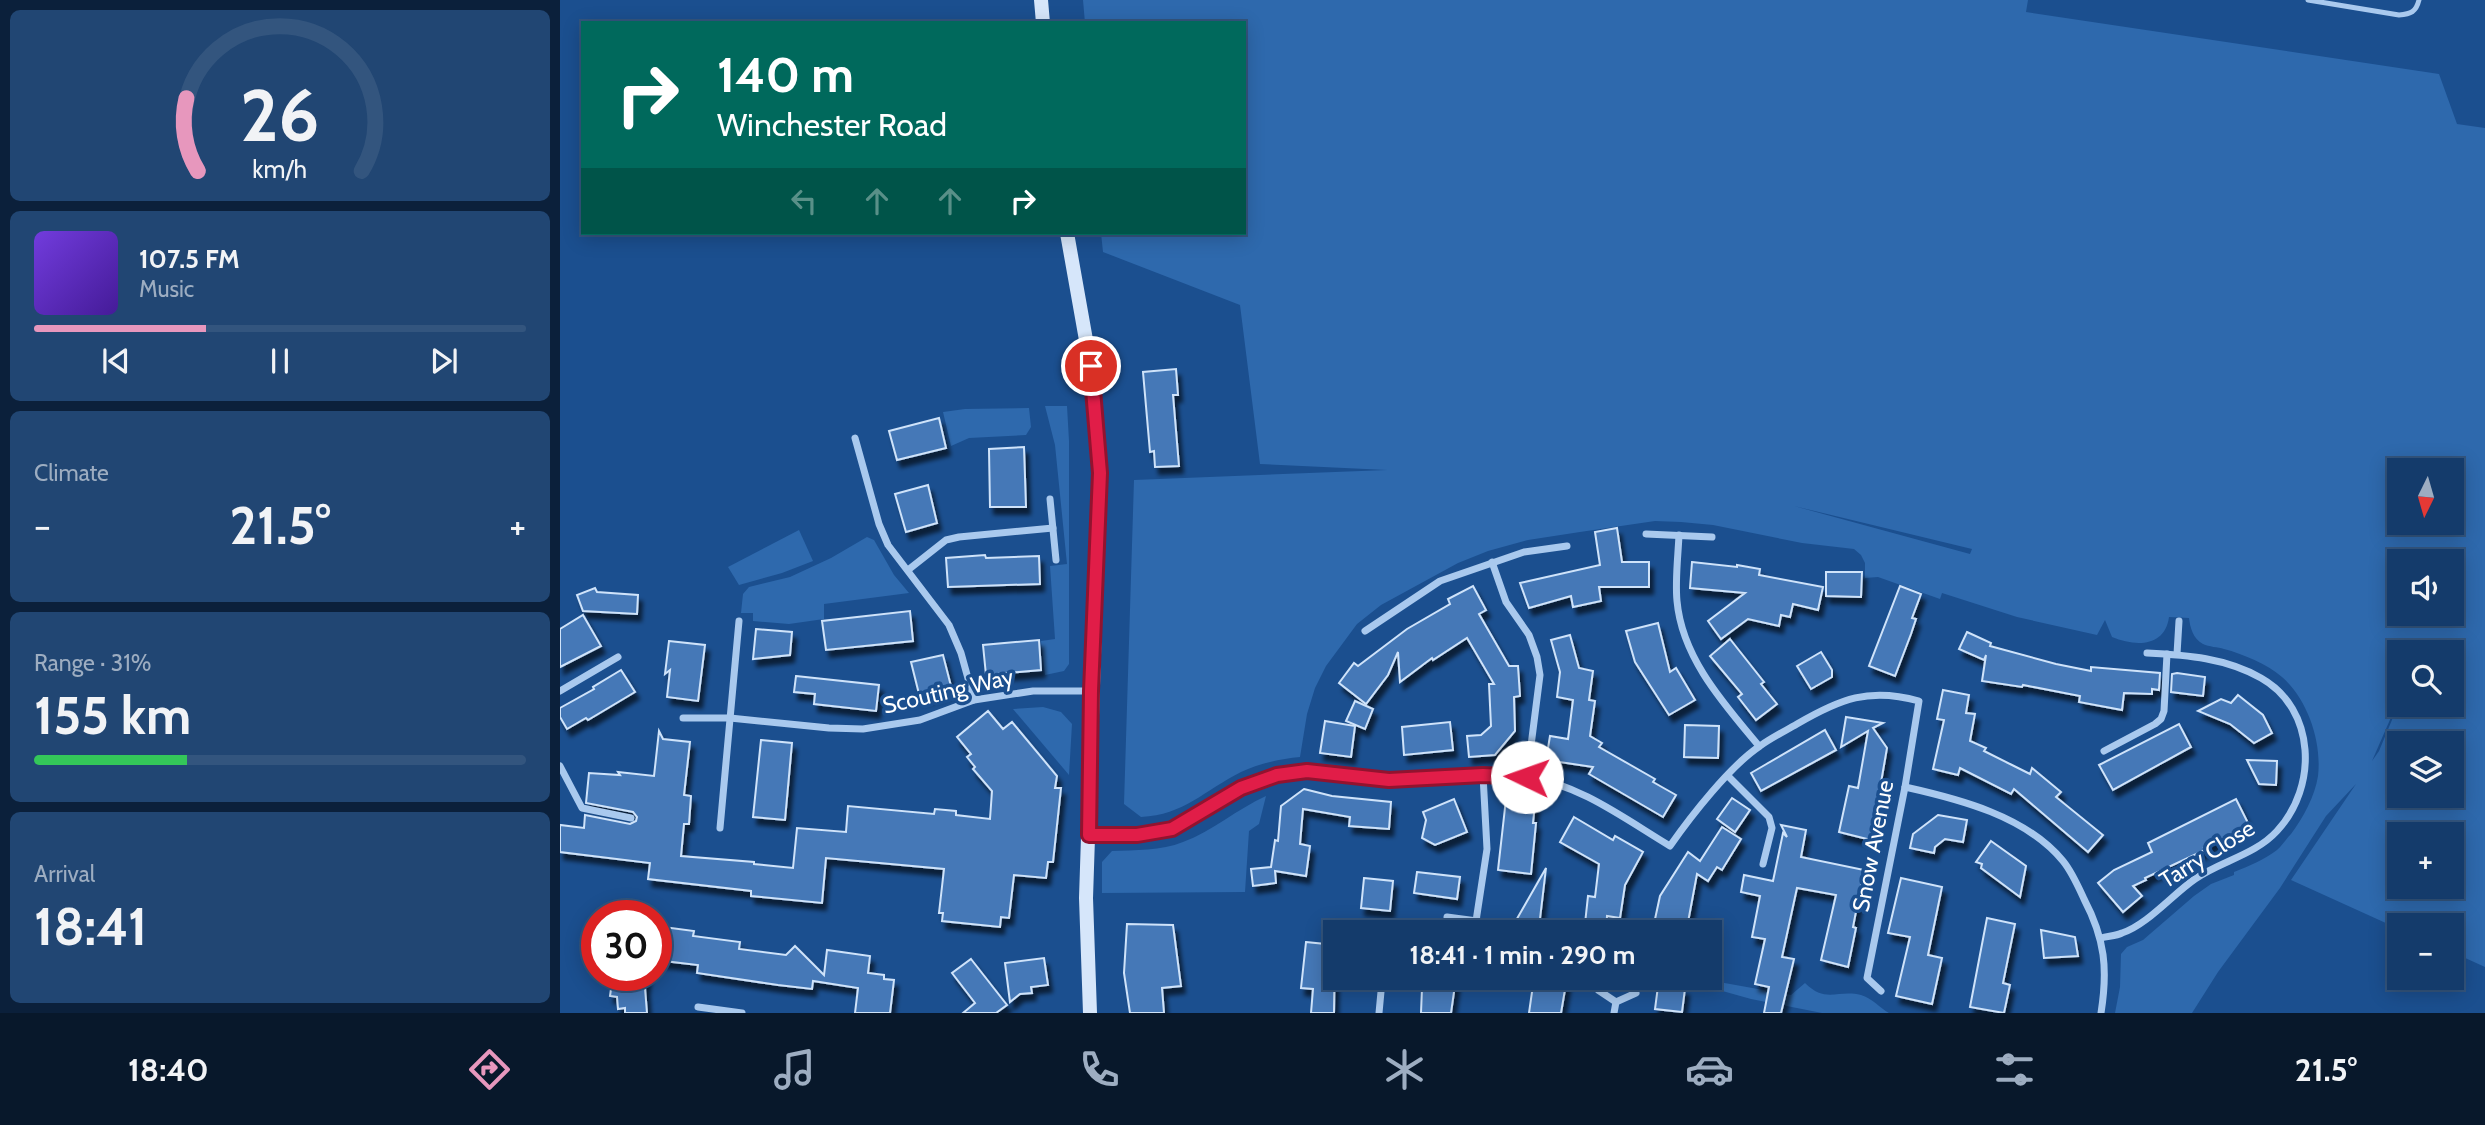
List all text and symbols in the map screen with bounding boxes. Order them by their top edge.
text: 140 m [717,45,854,104]
icon: right [602,49,693,140]
text: 26 [240,72,320,160]
text: Winchester Road [717,105,947,144]
text: km/h [253,154,307,184]
icon: left [785,182,823,220]
icon: ahead [858,182,896,220]
icon: ahead [931,182,969,220]
icon: right [1004,182,1042,220]
text: 107.5 FM [139,243,240,275]
text: Music [139,275,194,303]
pin [1061,336,1121,396]
icon: previous [97,342,135,380]
icon: pause [261,342,299,380]
icon: next [425,342,463,380]
icon: arrive [1072,347,1110,385]
north arrow [2387,458,2464,536]
map controls [2387,458,2464,990]
text: Climate [34,459,109,487]
text: 21.5° [229,494,331,557]
text: − [34,502,51,549]
text: + [509,502,526,549]
button: sound [2387,549,2464,626]
button: search [2387,640,2464,717]
text: Range · 31% [34,649,151,677]
street label: Scouting Way [880,662,1017,720]
text: 155 km [34,684,191,747]
button: layers [2387,731,2464,808]
position arrow [1490,740,1564,814]
street label: Snow Avenue [1847,778,1900,914]
street label: Tarry Close [2154,814,2260,894]
button: + [2387,822,2464,899]
text: Arrival [34,860,95,888]
text: 18:41 [34,895,147,958]
speed limit sign: 30 [581,900,672,991]
button: − [2387,913,2464,990]
text: 18:41 · 1 min · 290 m [1410,939,1635,971]
icon: directions [465,1045,514,1094]
icon: music [770,1045,819,1094]
icon: phone [1075,1045,1124,1094]
icon: climate [1380,1045,1429,1094]
icon: car [1685,1045,1734,1094]
icon: filters [1990,1045,2039,1094]
text: 18:40 [128,1050,209,1089]
text: 21.5° [2295,1050,2357,1089]

